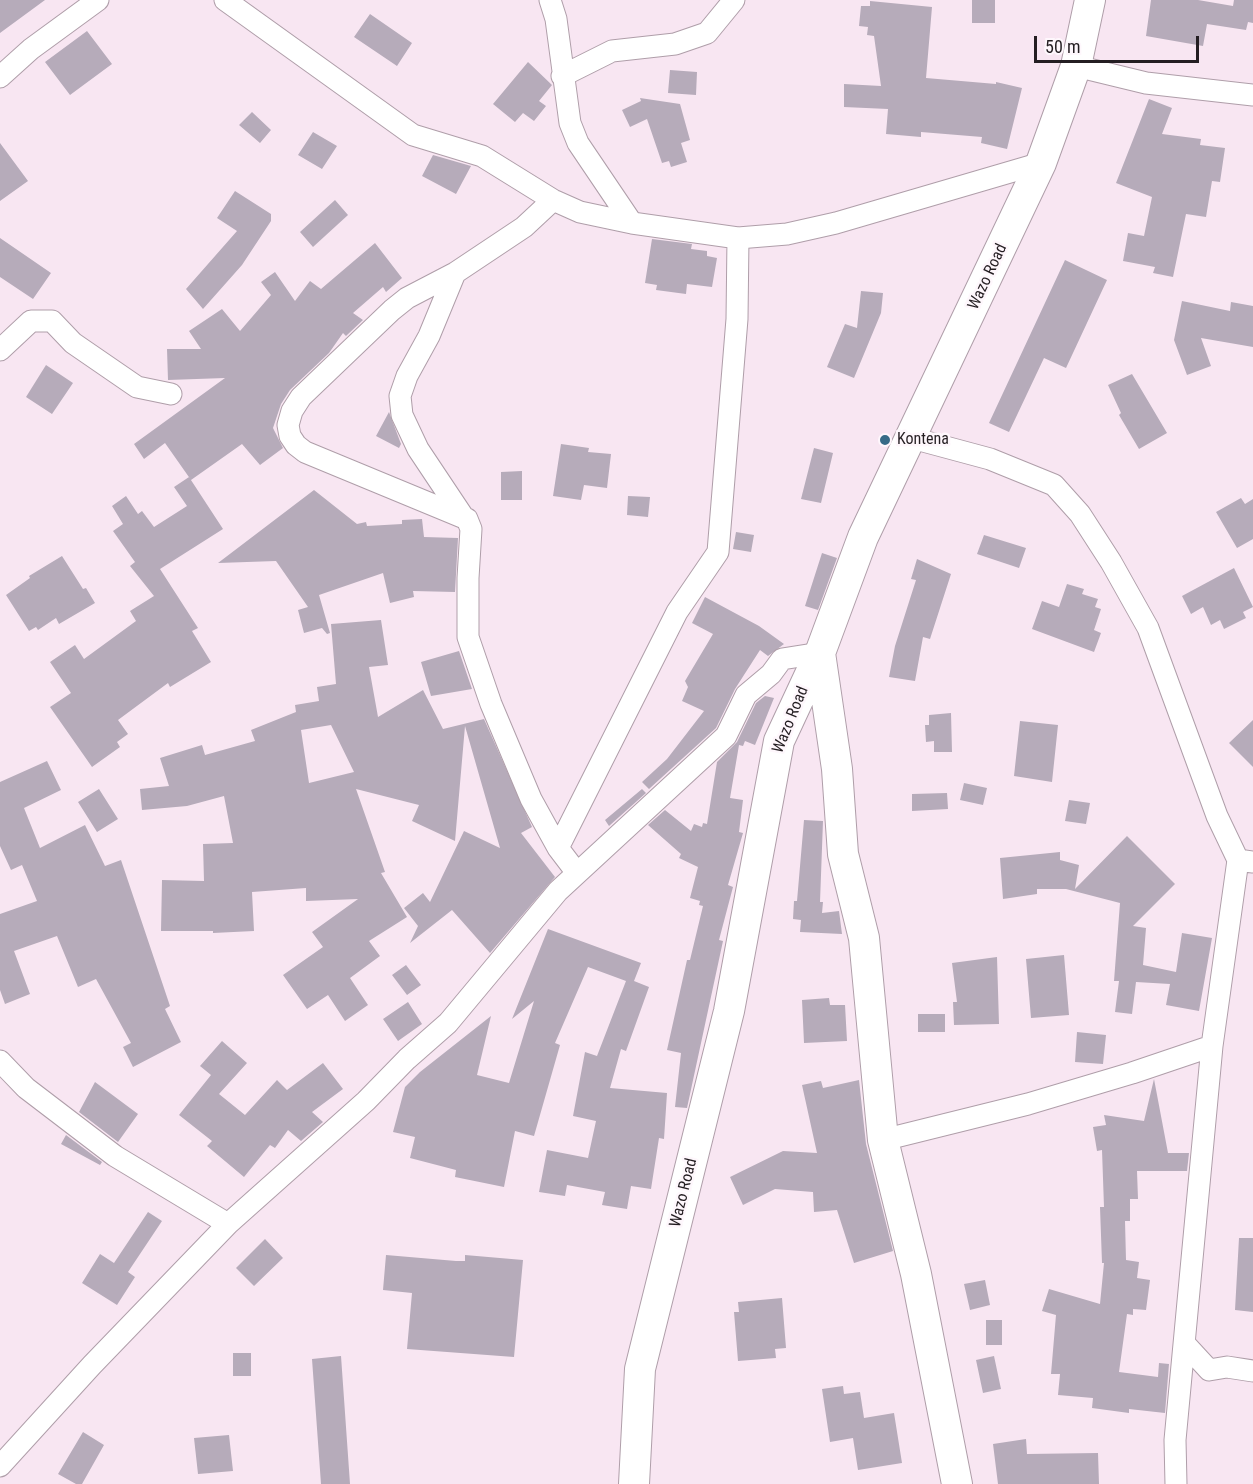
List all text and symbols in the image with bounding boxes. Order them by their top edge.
scale bar [1037,24,1202,62]
text: 50 m [1045,36,1080,57]
street label: Wazo Road [964,241,1012,313]
place label: Kontena [897,430,949,450]
marker: Kontena [878,433,892,447]
street label: Wazo Road [769,684,813,756]
street label: Wazo Road [666,1157,702,1229]

